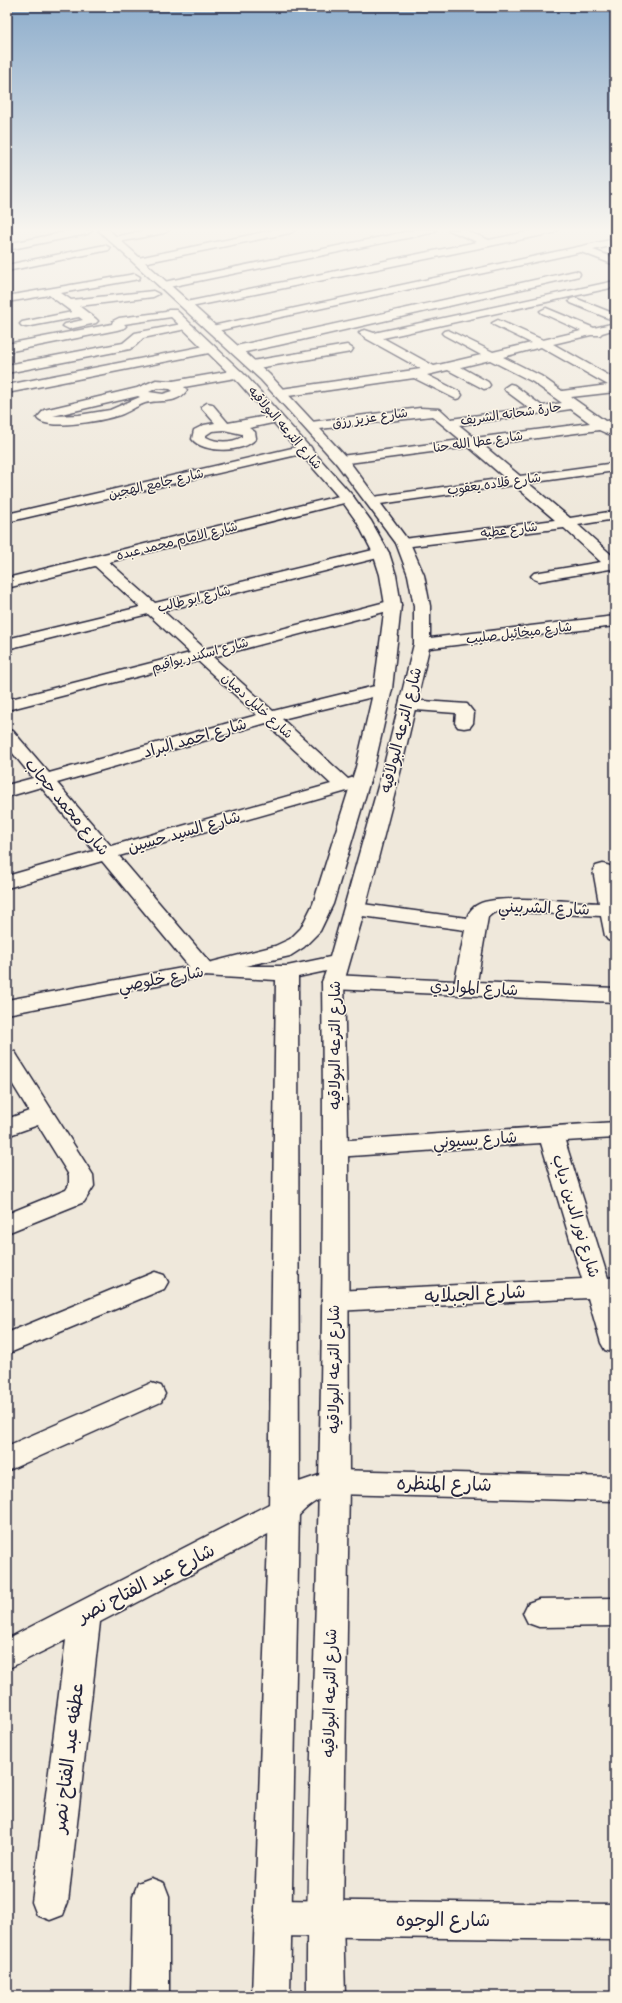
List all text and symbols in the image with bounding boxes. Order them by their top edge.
street label: شارع الترعه البولاقيه [244,383,325,473]
street label: حارة شحاته الشريف [459,399,563,429]
street label: شارع عزيز رزق [331,405,409,432]
street label: شارع عطا الله حنا [432,428,524,457]
street label: شارع جامع الهجين [107,465,206,505]
street label: شارع قلاده يعقوب [446,469,542,499]
street label: شارع الامام محمد عبده [115,518,240,566]
street label: شارع عطيه [479,519,539,542]
street label: شارع ابو طالب [156,582,233,617]
street label: شارع ميخائيل صليب [465,619,573,648]
street label: شارع اسكندر يواقيم [150,634,251,678]
street label: شارع الترعه البولاقيه [376,665,427,795]
street label: شارع خليل دميان [217,670,296,743]
street label: شارع احمد البراد [141,714,249,763]
street label: شارع محمد حجاب [20,754,113,860]
street label: شارع السيد حسين [125,806,243,859]
street label: شارع الشربيني [498,896,590,924]
street label: شارع خلوصي [117,962,206,1000]
street label: شارع المواردي [429,976,519,1001]
street label: شارع الترعه البولاقيه [325,981,346,1109]
street label: شارع بسيوني [432,1127,518,1157]
street label: شارع نور الدين دياب [547,1152,604,1280]
street label: شارع الجبلايه [424,1279,526,1310]
street label: شارع الترعه البولاقيه [324,1305,345,1433]
street label: شارع المنظره [396,1471,492,1498]
street label: شارع عبد الفتاح نصر [71,1538,219,1630]
street label: شارع الترعه البولاقيه [319,1628,342,1758]
street label: عطفه عبد الفتاح نصر [47,1681,89,1837]
street label: شارع الوجوه [396,1908,490,1933]

